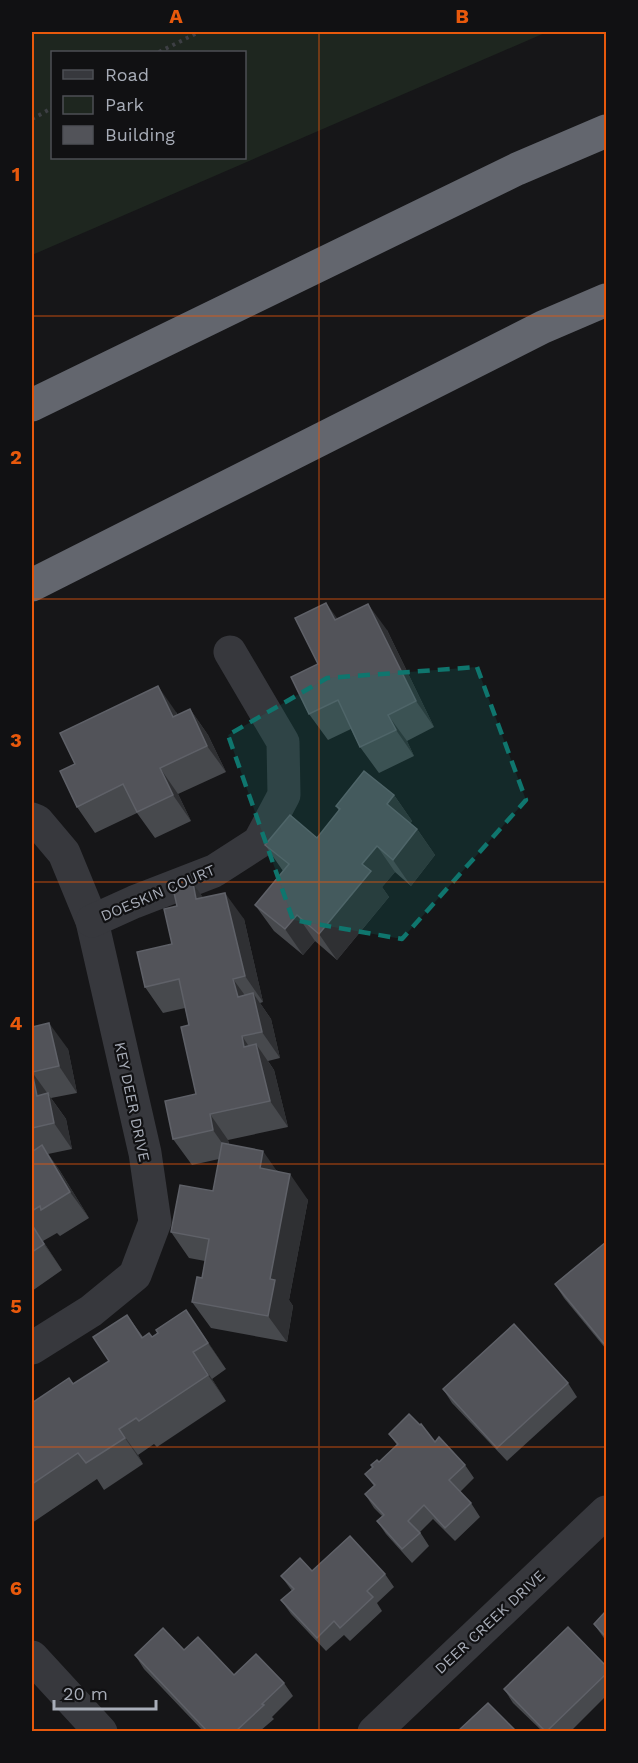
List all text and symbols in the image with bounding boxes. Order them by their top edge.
text: A [169,4,183,28]
text: B [455,4,469,28]
legend [51,51,246,159]
text: Road [105,64,149,85]
text: Park [105,94,144,115]
text: Building [105,124,175,145]
text: 1 [12,162,20,186]
text: 2 [10,445,22,469]
text: 3 [10,728,22,752]
street label: DOESKIN COURT [98,861,218,925]
text: 4 [10,1011,23,1035]
street label: KEY DEER DRIVE [111,1040,153,1164]
text: 5 [10,1294,22,1318]
street label: DEER CREEK DRIVE [431,1566,549,1678]
text: 6 [10,1576,22,1600]
scale bar [54,1673,156,1711]
text: 20 m [63,1683,108,1704]

